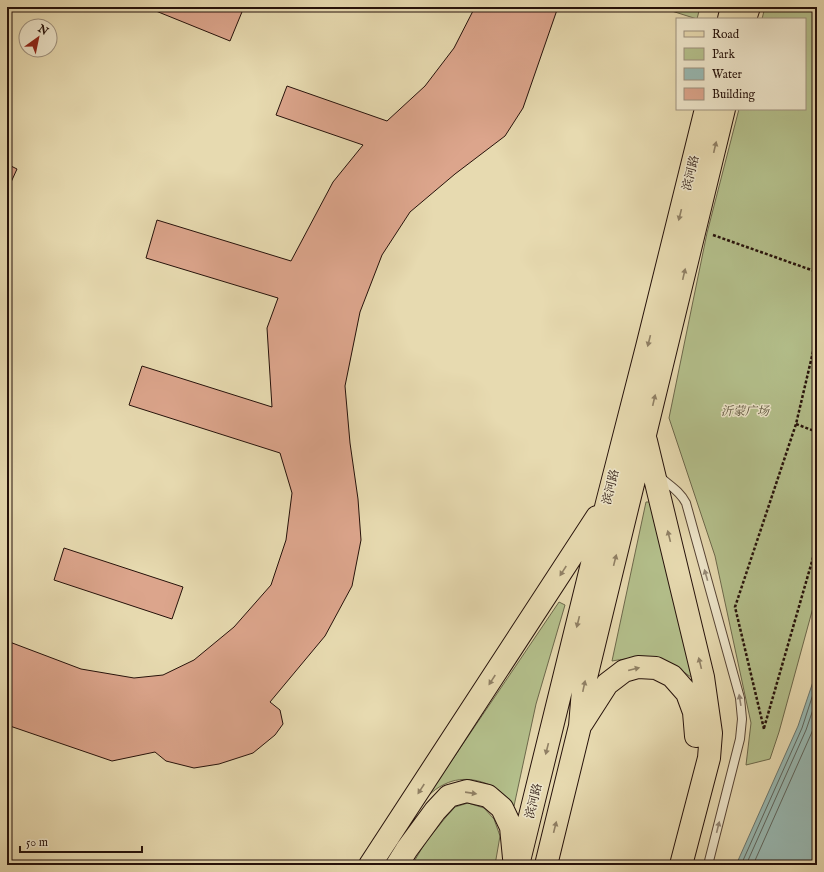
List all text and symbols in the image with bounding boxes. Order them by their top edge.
north arrow [18,18,58,58]
legend [676,18,806,110]
text: N [34,21,51,39]
text: Road [712,27,740,42]
text: Park [712,47,735,62]
text: Water [712,67,743,82]
text: Building [712,87,756,102]
one-way arrow [712,141,718,153]
street label: 滨河路 [679,154,703,192]
one-way arrow [677,209,683,221]
one-way arrow [682,267,688,280]
one-way arrow [646,335,652,347]
one-way arrow [652,394,658,406]
park label: 沂蒙广场 [721,404,770,419]
street label: 滨河路 [599,468,623,506]
one-way arrow [665,530,671,543]
one-way arrow [612,554,618,566]
one-way arrow [559,565,566,577]
one-way arrow [703,569,709,581]
one-way arrow [574,616,580,629]
one-way arrow [696,656,702,669]
one-way arrow [627,665,640,671]
one-way arrow [488,674,495,685]
one-way arrow [582,680,588,693]
one-way arrow [737,694,743,706]
one-way arrow [544,743,550,755]
street label: 滨河路 [522,782,546,820]
one-way arrow [417,783,424,794]
one-way arrow [465,790,477,796]
one-way arrow [553,821,559,833]
one-way arrow [715,821,721,833]
scale bar [20,828,142,854]
text: 50 m [26,835,48,850]

